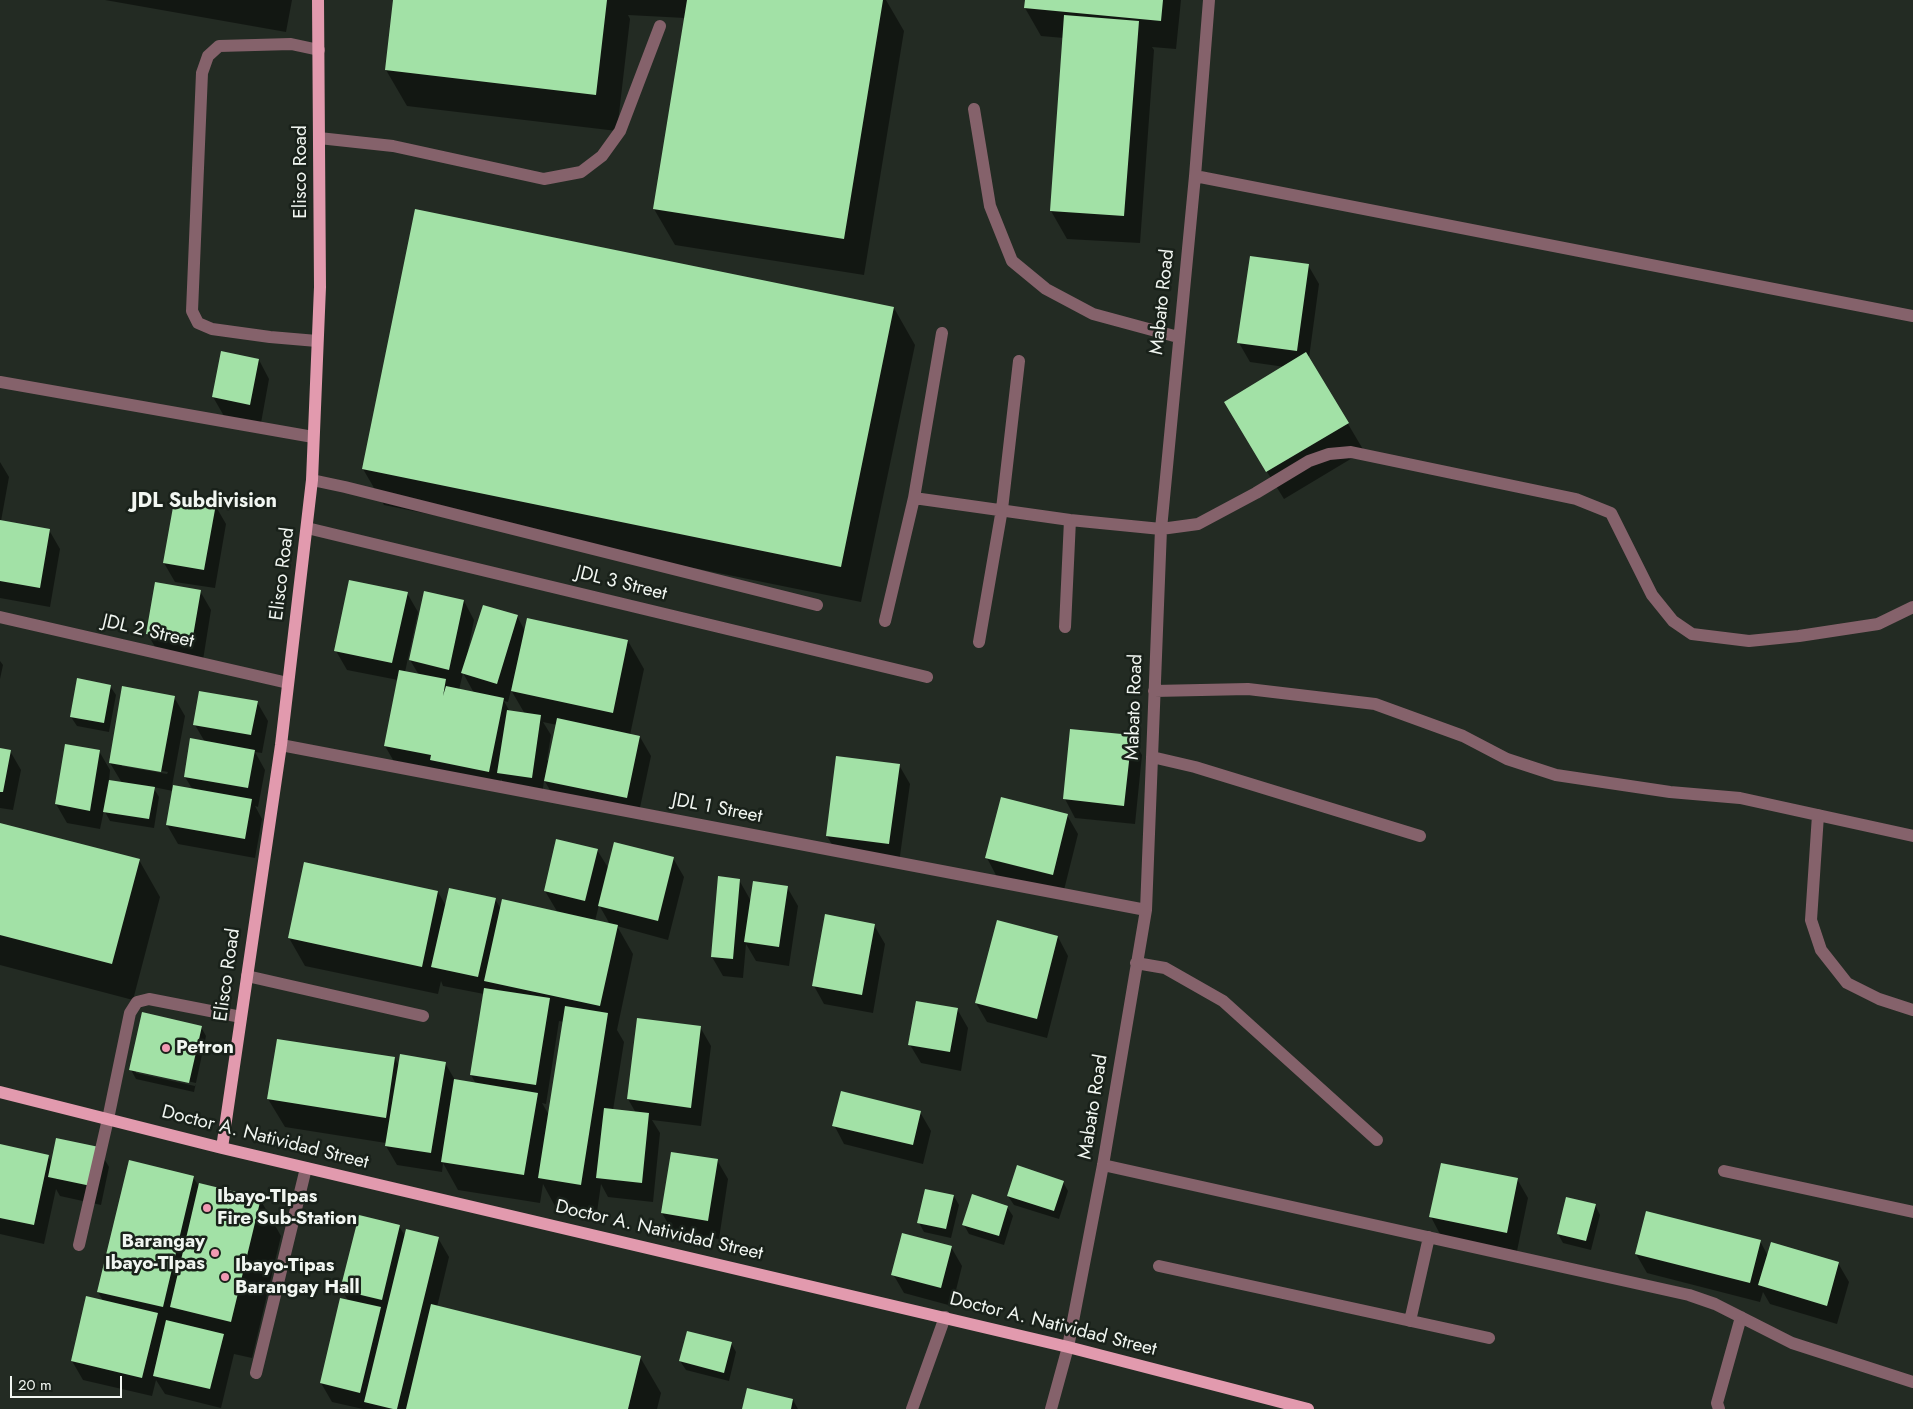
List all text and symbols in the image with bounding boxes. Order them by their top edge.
street label: Elisco Road [290,125,312,219]
street label: Mabato Road [1146,248,1180,356]
district label: JDL Subdivision [131,490,277,514]
street label: Elisco Road [266,526,300,622]
street label: JDL 3 Street [573,562,669,606]
street label: JDL 2 Street [100,610,196,654]
street label: Mabato Road [1122,654,1148,760]
street label: JDL 1 Street [670,789,764,829]
street label: Elisco Road [210,927,246,1023]
place label: Petron [176,1037,234,1059]
marker: Petron [160,1042,172,1054]
street label: Mabato Road [1074,1053,1114,1161]
street label: Doctor A. Natividad Street [159,1101,371,1175]
place label: Ibayo-TIpas Fire Sub-Station [217,1186,357,1230]
street label: Doctor A. Natividad Street [553,1196,765,1266]
marker: Ibayo-TIpas Fire Sub-Station [201,1202,213,1214]
place label: Barangay Ibayo-TIpas [105,1231,205,1275]
marker: Barangay Ibayo-TIpas [209,1247,221,1259]
place label: Ibayo-Tipas Barangay Hall [235,1255,360,1299]
marker: Ibayo-Tipas Barangay Hall [219,1271,231,1283]
street label: Doctor A. Natividad Street [947,1288,1159,1362]
scale bar [12,1366,125,1398]
text: 20 m [18,1374,52,1396]

